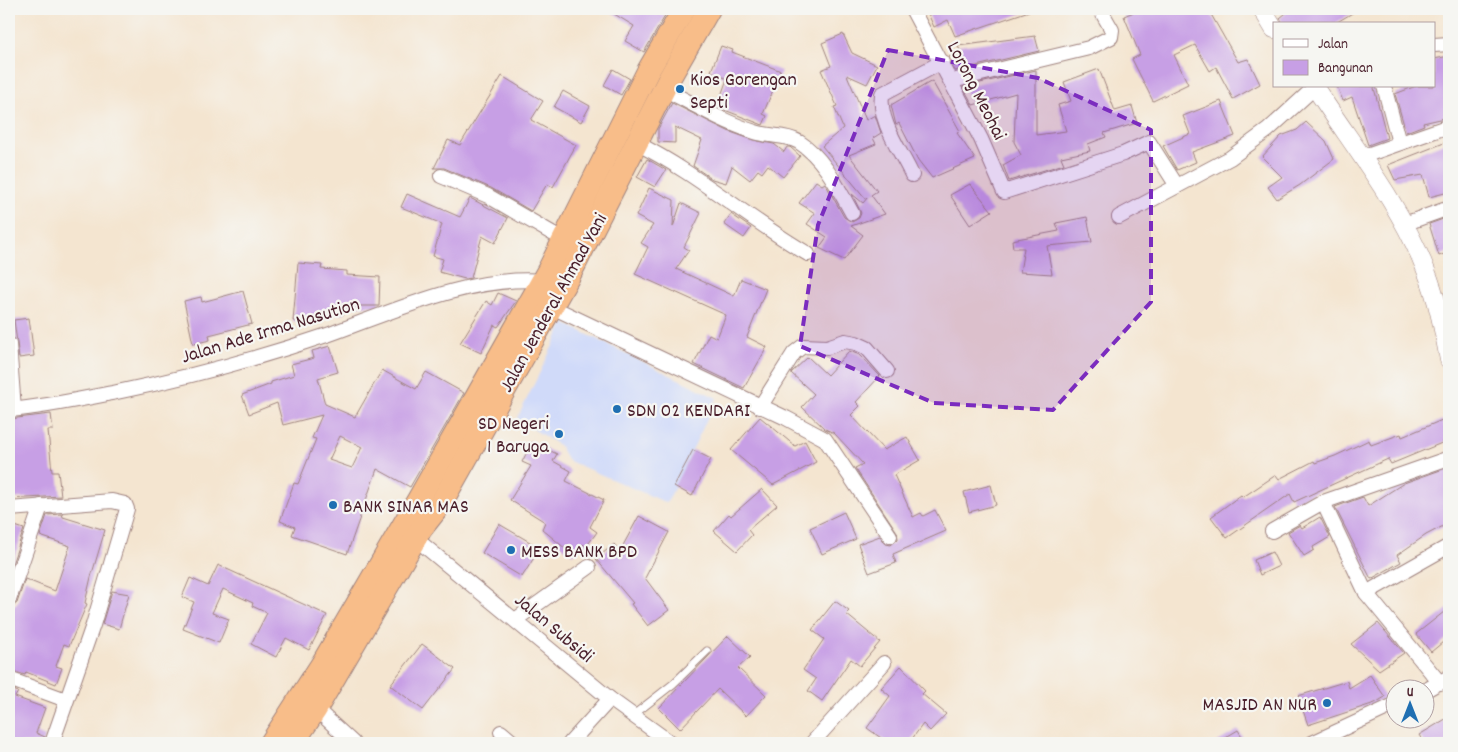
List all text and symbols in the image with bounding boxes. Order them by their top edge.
legend [1273,22,1436,88]
text: Jalan [1318,34,1348,56]
street label: Lorong Meohai [938,37,1012,146]
text: Bangunan [1318,58,1373,80]
place label: Kios Gorengan Septi [690,67,797,118]
marker: Kios Gorengan Septi [674,83,686,95]
street label: Jalan Jenderal Ahmad Yani [494,208,616,398]
street label: Jalan Ade Irma Nasution [178,291,363,372]
place label: SDN 02 KENDARI [627,398,750,426]
marker: SDN 02 KENDARI [611,403,623,415]
place label: SD Negeri 1 Baruga [478,411,550,462]
marker: SD Negeri 1 Baruga [553,428,565,440]
place label: BANK SINAR MAS [343,494,469,522]
marker: BANK SINAR MAS [327,499,339,511]
place label: MESS BANK BPD [521,539,637,567]
marker: MESS BANK BPD [505,544,517,556]
street label: Jalan Subsidi [507,588,599,671]
north arrow [1386,680,1436,730]
text: U [1407,683,1414,703]
place label: MASJID AN NUR [1203,692,1317,720]
marker: MASJID AN NUR [1321,697,1333,709]

